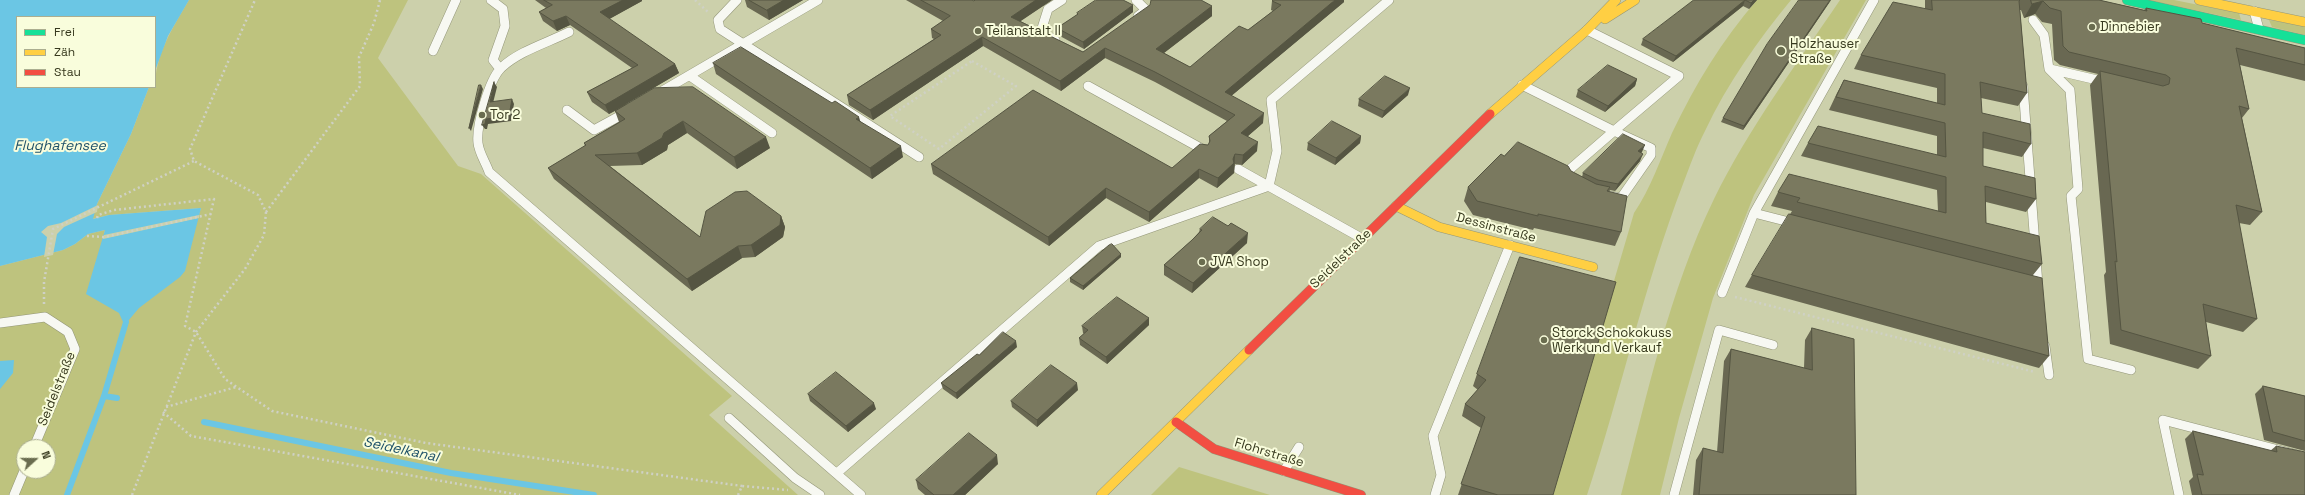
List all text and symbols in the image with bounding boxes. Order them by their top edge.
legend [16,16,156,88]
place label: Dinnebier [2100,19,2160,35]
marker: Dinnebier [2087,22,2097,32]
place label: Teilanstalt II [986,23,1061,39]
text: Frei [54,24,75,40]
marker: Teilanstalt II [973,26,983,36]
place label: Holzhauser Straße [1790,36,1859,67]
text: Zäh [54,44,75,60]
marker: Holzhauser Straße [1775,45,1787,57]
text: Stau [54,64,81,80]
place label: Tor 2 [490,107,520,123]
marker: Tor 2 [477,110,487,120]
water label: Flughafensee [14,138,106,154]
street label: Dessinstraße [1454,210,1538,246]
street label: Seidelstraße [1307,226,1375,292]
place label: JVA Shop [1210,254,1269,270]
marker: JVA Shop [1197,257,1207,267]
place label: Storck Schokokuss Werk und Verkauf [1552,325,1672,356]
marker: Storck Schokokuss Werk und Verkauf [1539,335,1549,345]
street label: Seidelstraße [35,350,79,428]
water label: Seidelkanal [362,434,440,466]
street label: Flohrstraße [1232,435,1306,471]
north arrow [16,439,56,479]
text: N [38,449,54,461]

